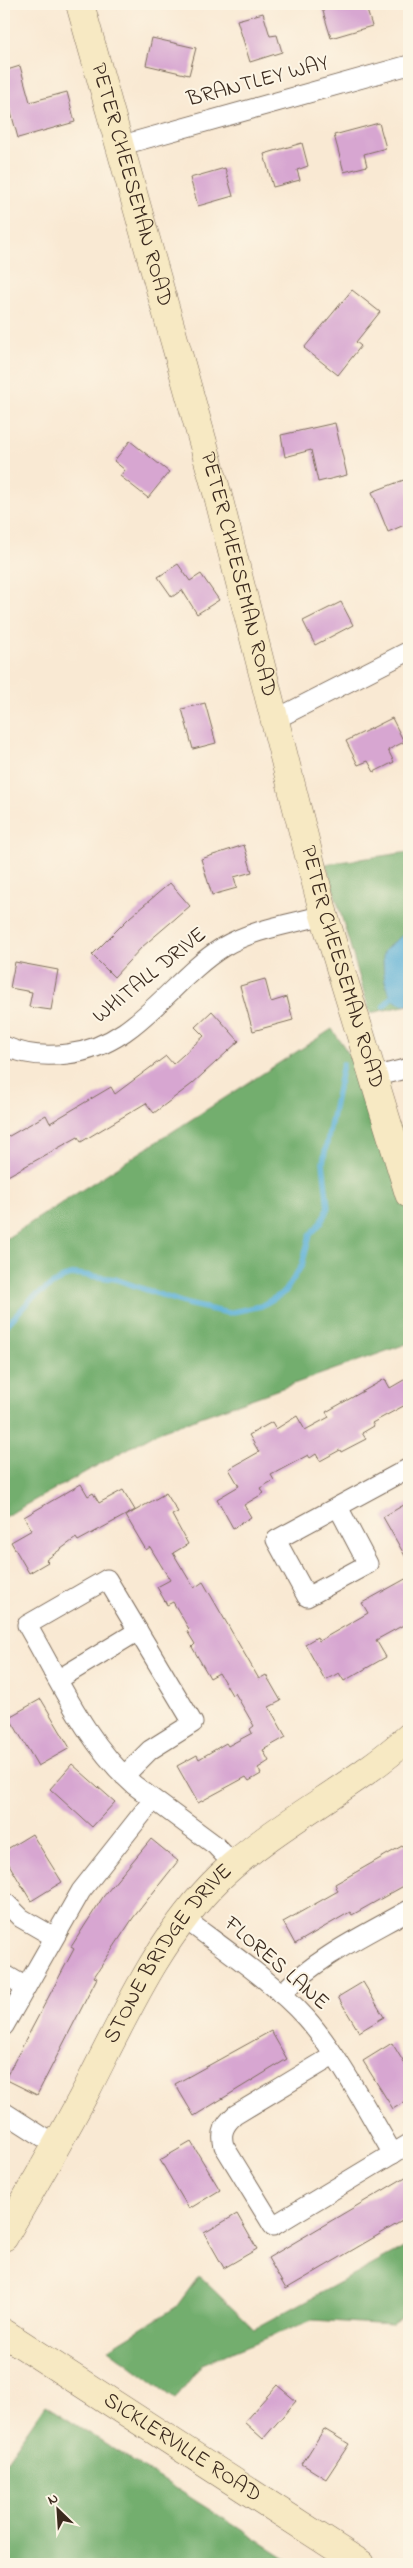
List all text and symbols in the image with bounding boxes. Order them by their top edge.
street label: BRANTLEY WAY [182,48,333,117]
street label: PETER CHEESEMAN ROAD [81,60,180,310]
street label: PETER CHEESEMAN ROAD [191,449,284,700]
street label: PETER CHEESEMAN ROAD [291,842,392,1092]
street label: WHITALL DRIVE [86,920,214,1032]
street label: STONE BRIDGE DRIVE [96,1857,240,2049]
street label: FLORES LANE [215,1908,336,2019]
street label: SICKLERVILLE ROAD [97,2385,267,2511]
north arrow [32,2486,82,2536]
text: N [44,2488,62,2511]

